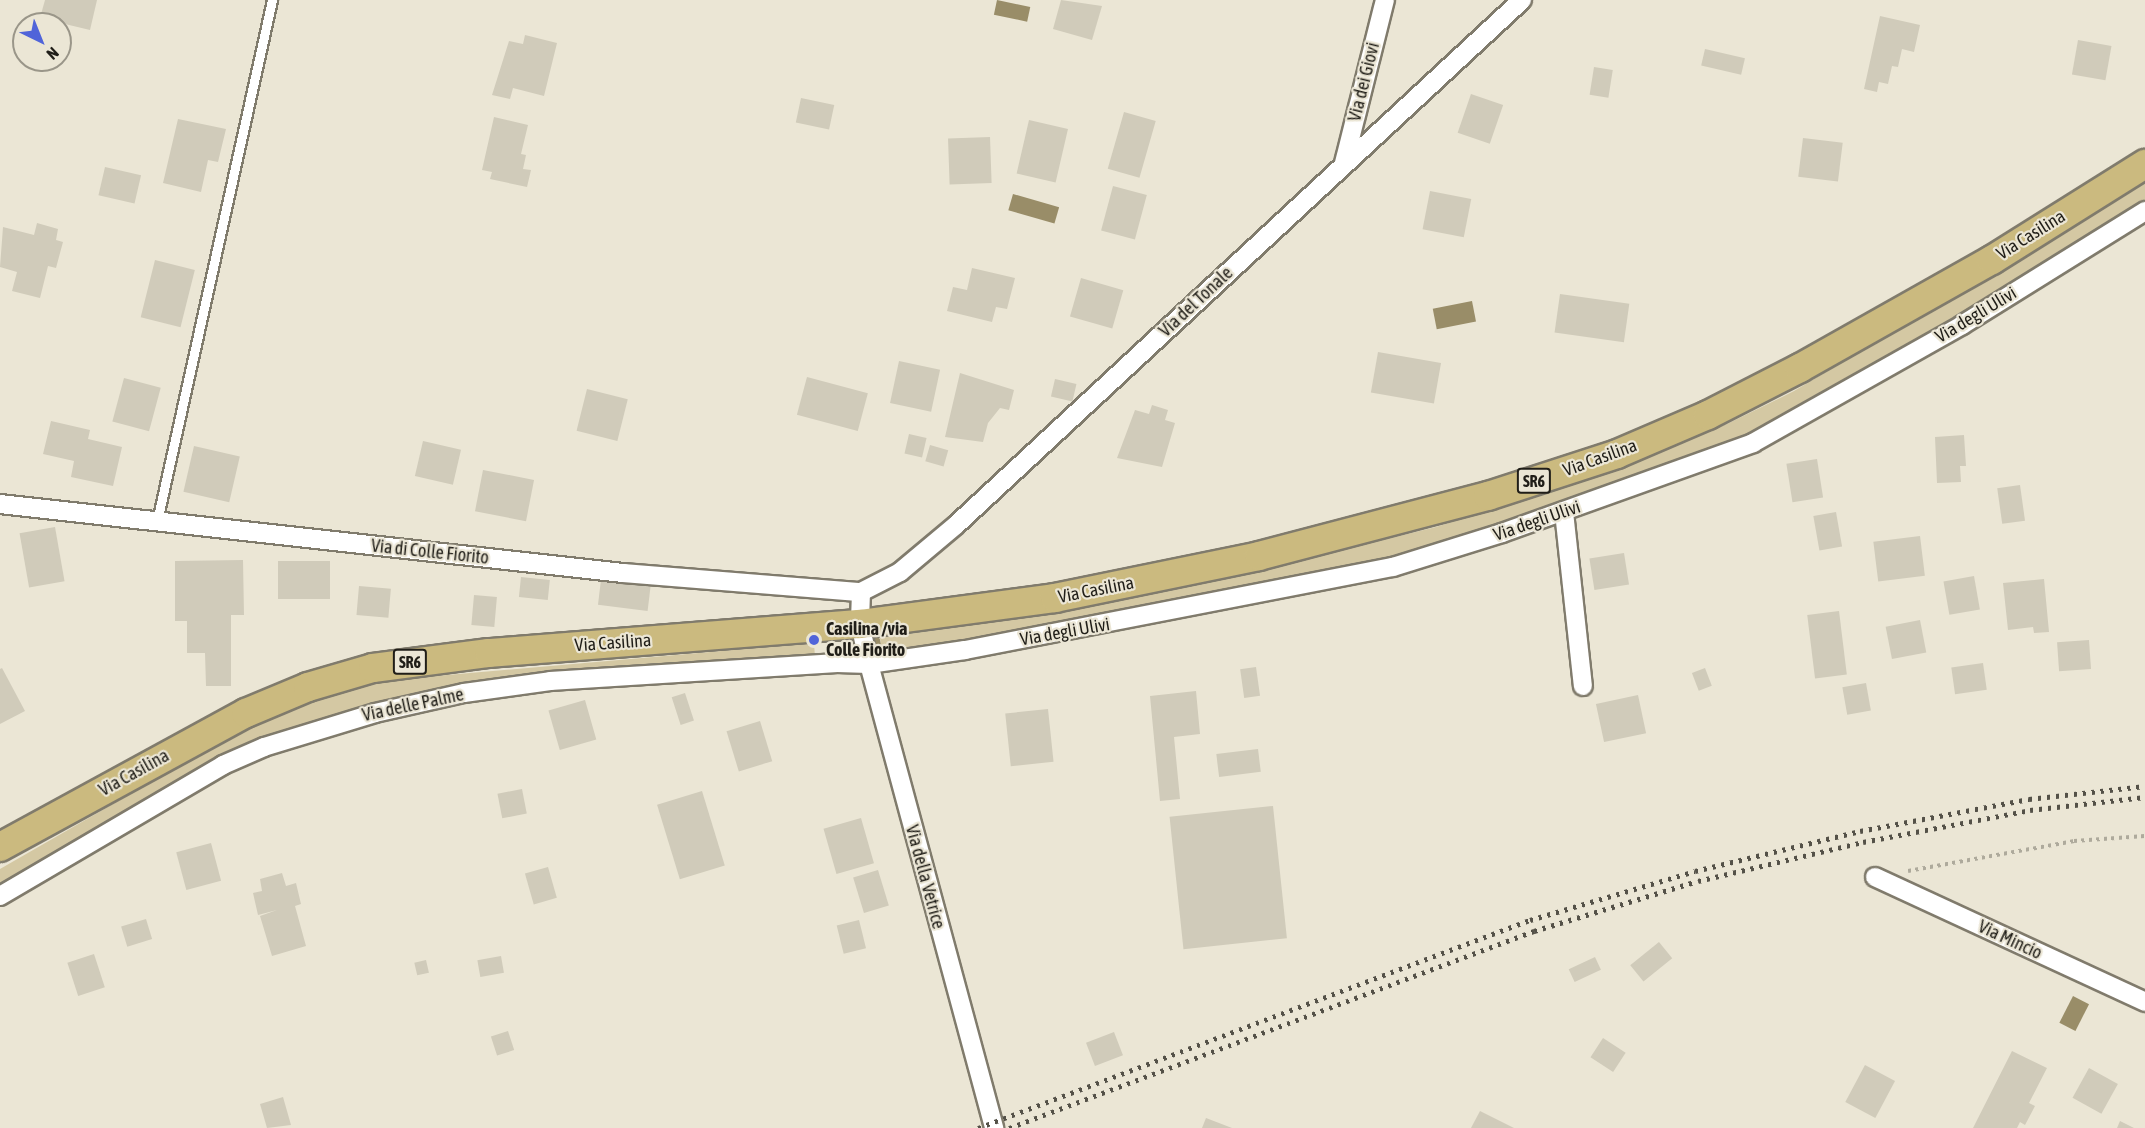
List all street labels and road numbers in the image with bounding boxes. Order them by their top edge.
street label: Via dei Giovi [1344,40,1384,124]
street label: Via Casilina [1993,206,2069,264]
street label: Via del Tonale [1155,262,1237,342]
street label: Via degli Ulivi [1932,282,2020,348]
street label: Via Casilina [1560,435,1640,481]
road number: SR6 [1516,468,1552,494]
street label: Via degli Ulivi [1491,496,1583,546]
street label: Via di Colle Fiorito [370,535,490,569]
street label: Via Casilina [1056,572,1136,608]
street label: Via degli Ulivi [1018,613,1112,651]
street label: Via Casilina [574,630,652,656]
road number: SR6 [392,649,428,675]
street label: Via delle Palme [360,684,466,726]
street label: Via Casilina [95,745,173,801]
street label: Via della Vetrice [901,823,949,931]
street label: Via Mincio [1975,916,2045,964]

